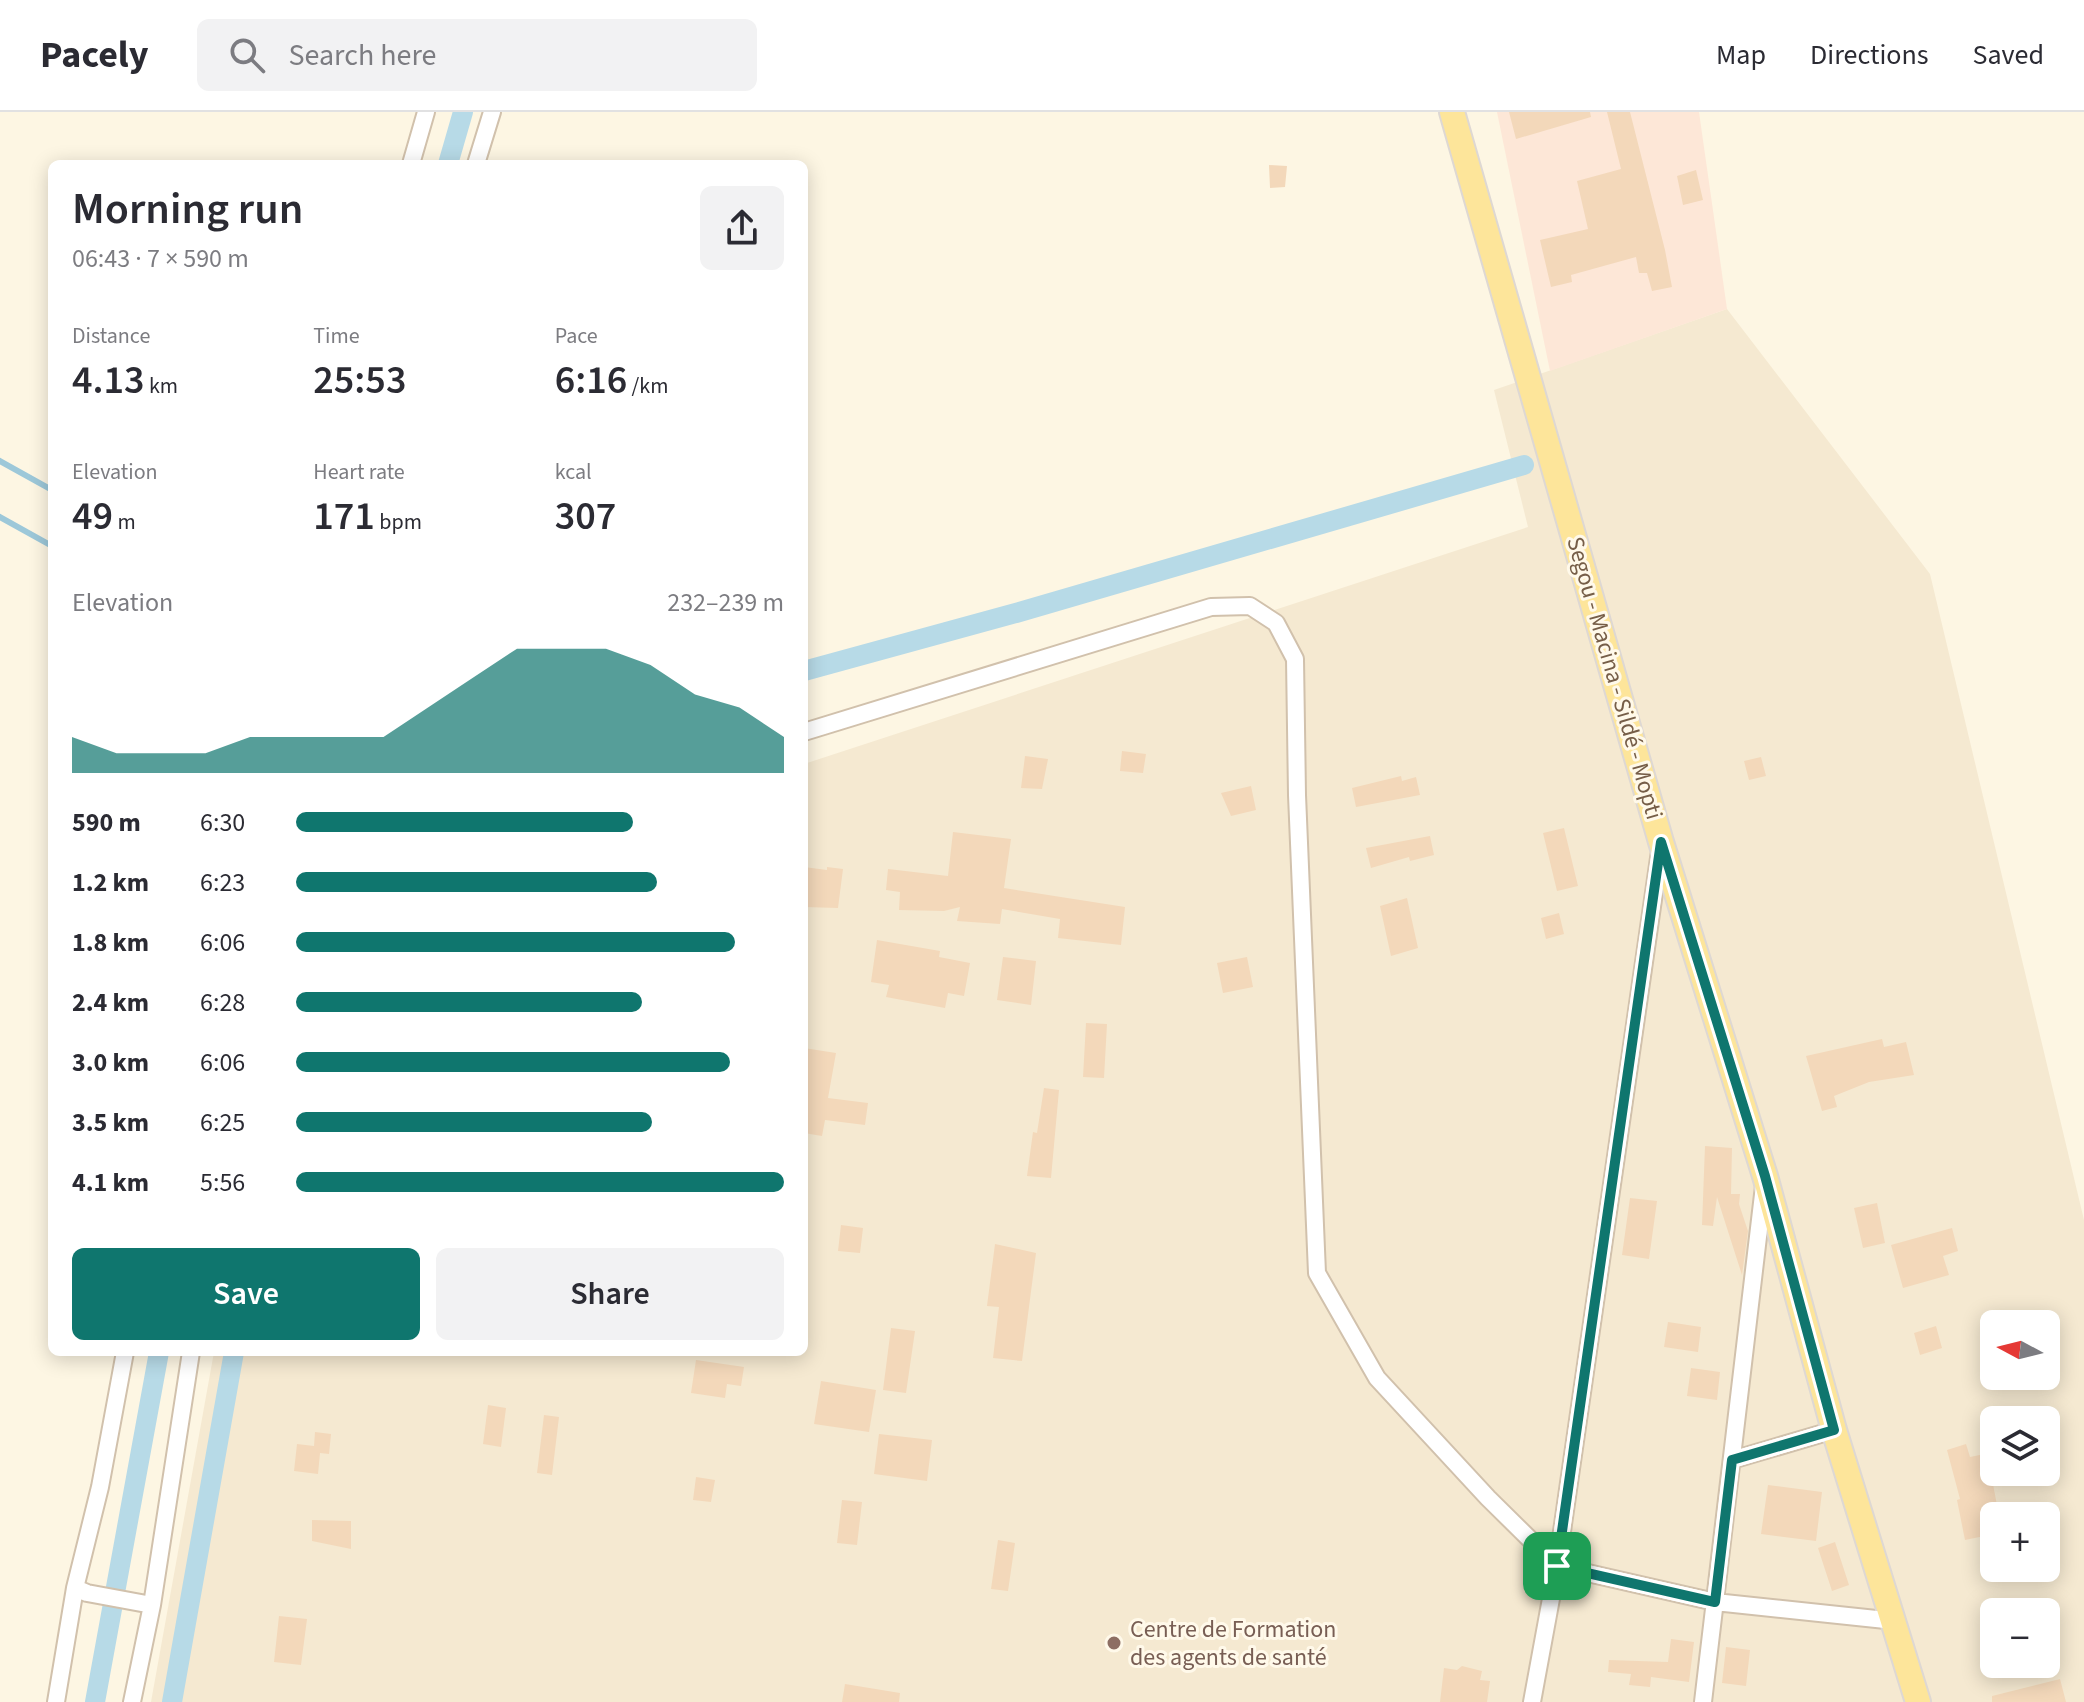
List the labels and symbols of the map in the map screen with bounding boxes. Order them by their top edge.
street label: Segou - Macina - Sildé - Mopti [1557,533,1672,824]
north arrow [1980,1310,2060,1390]
pin [1523,1532,1591,1600]
place label: Centre de Formation des agents de santé [1130,1612,1336,1675]
marker: Centre de Formation des agents de santé [1105,1634,1123,1652]

